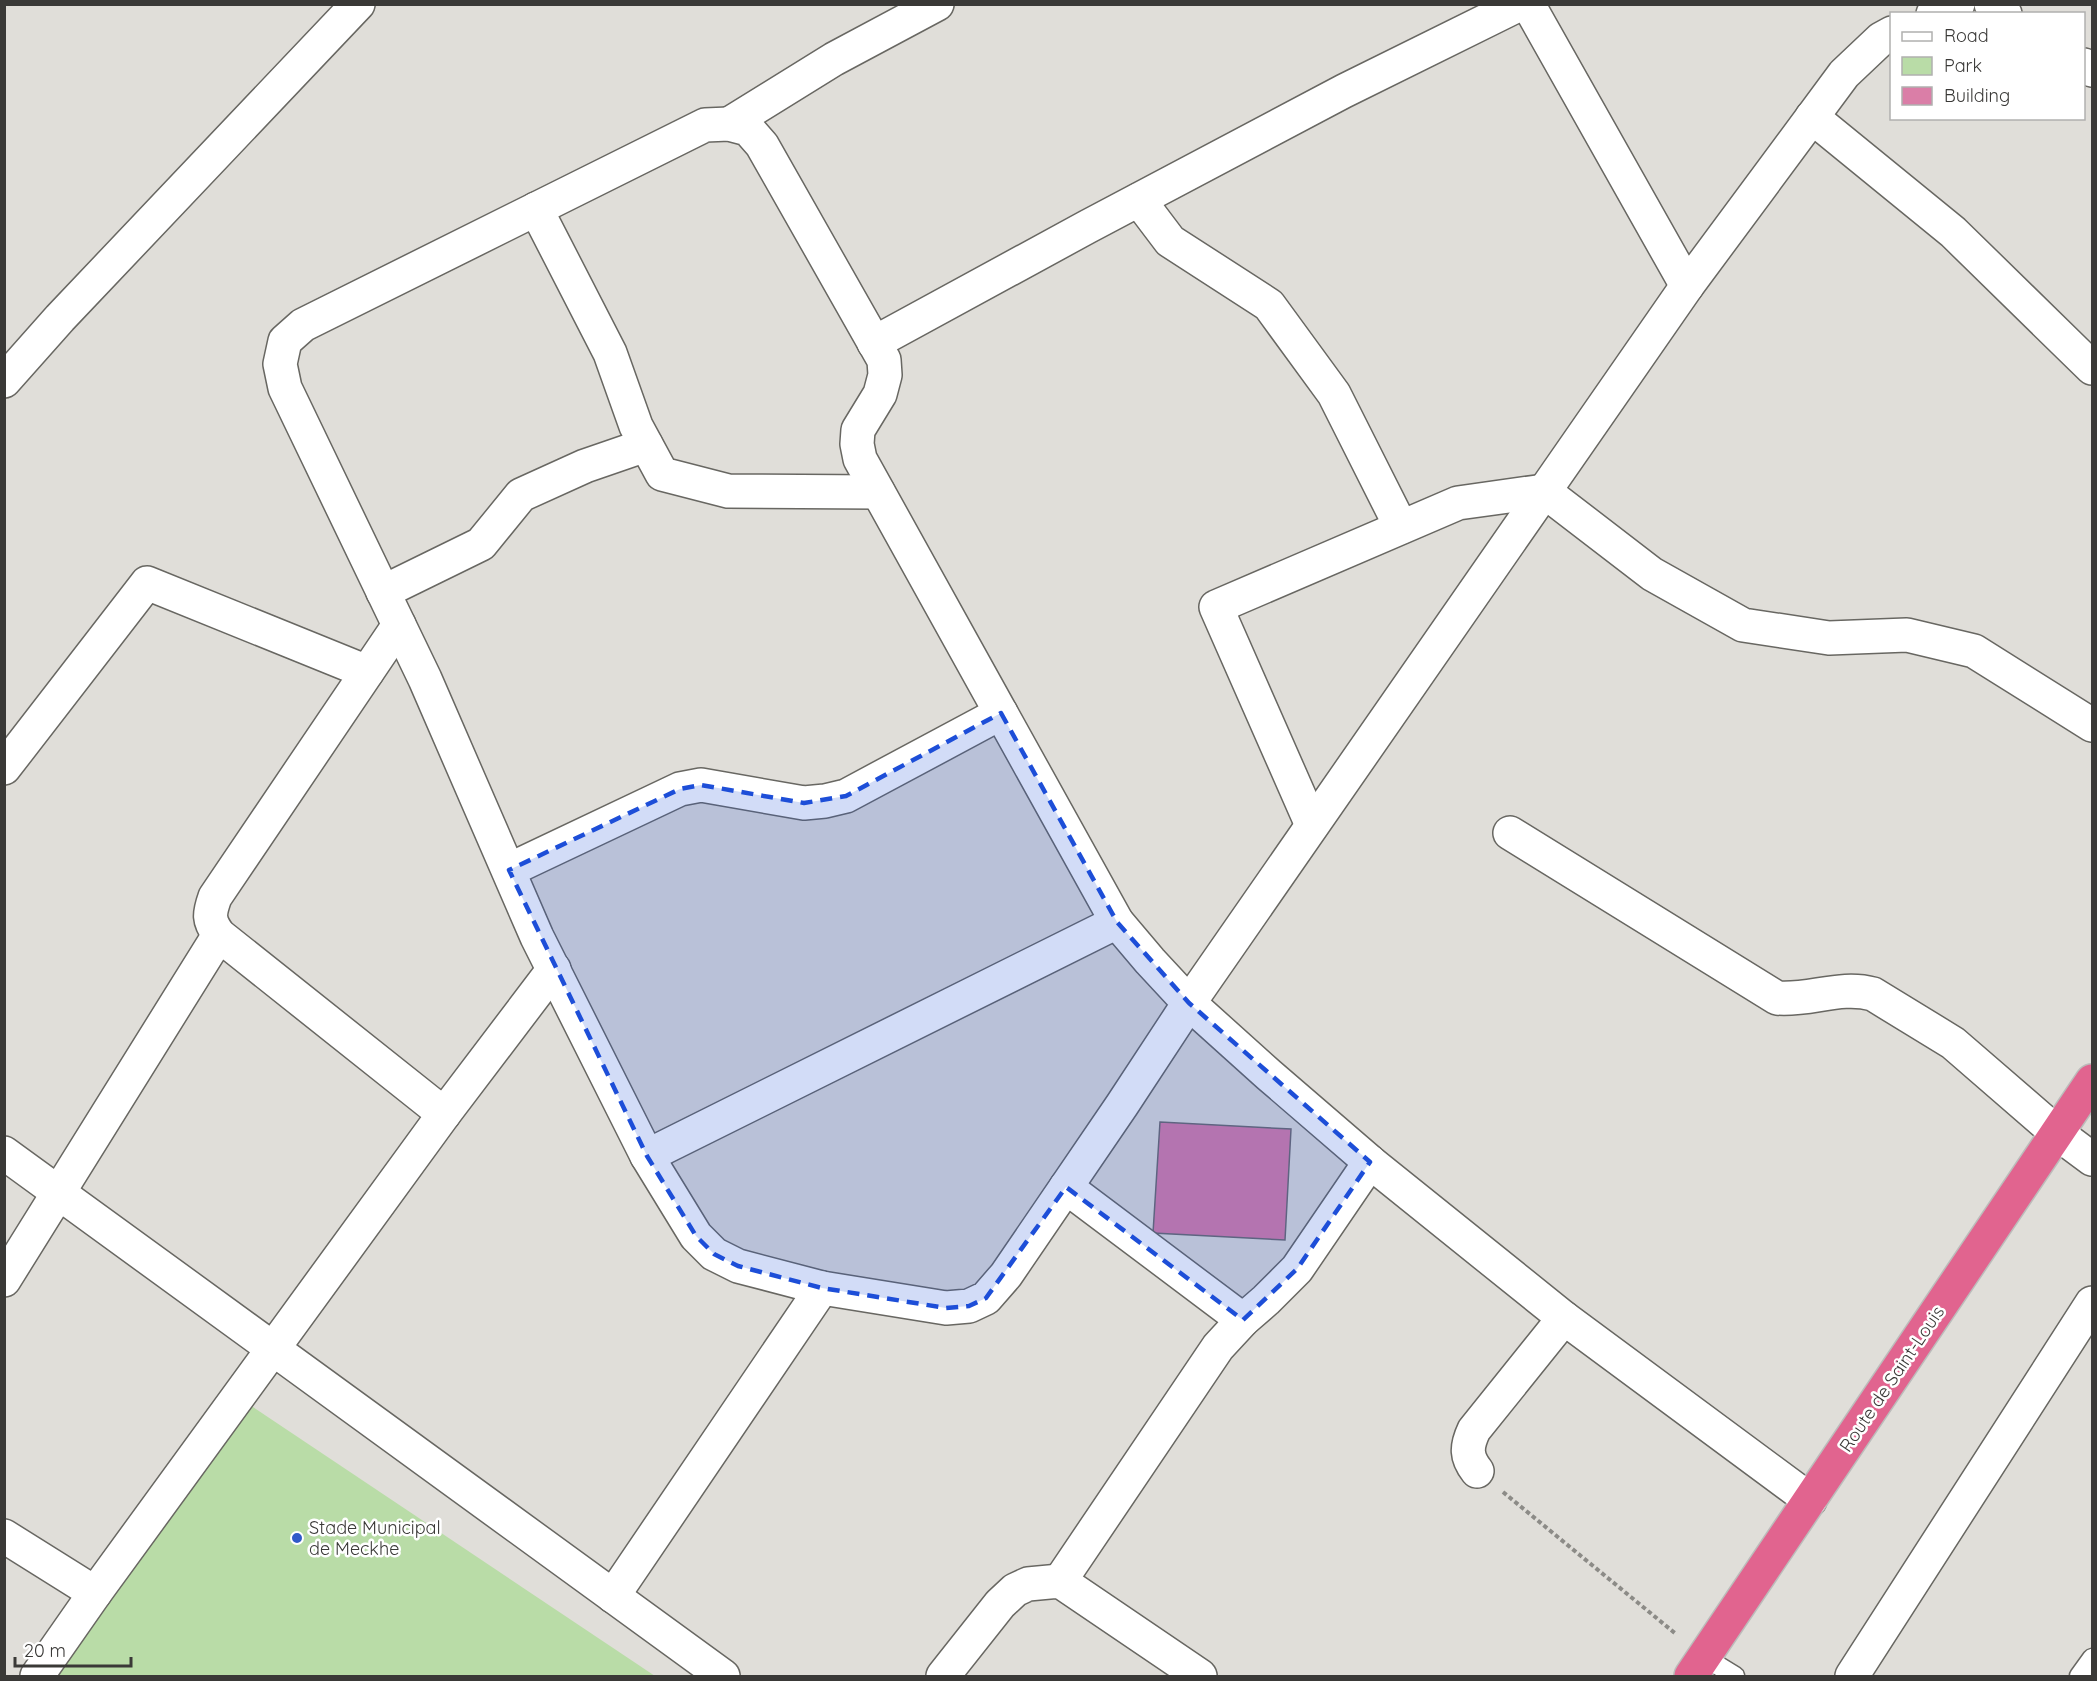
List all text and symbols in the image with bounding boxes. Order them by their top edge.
legend [1890,12,2085,120]
text: Road [1944,24,1989,47]
text: Park [1944,54,1982,77]
text: Building [1944,84,2010,107]
street label: Route de Saint-Louis [1834,1301,1949,1456]
place label: Stade Municipal de Meckhe [309,1516,441,1560]
marker: Stade Municipal de Meckhe [290,1531,304,1545]
scale bar [15,1630,130,1668]
text: 20 m [24,1639,66,1662]

